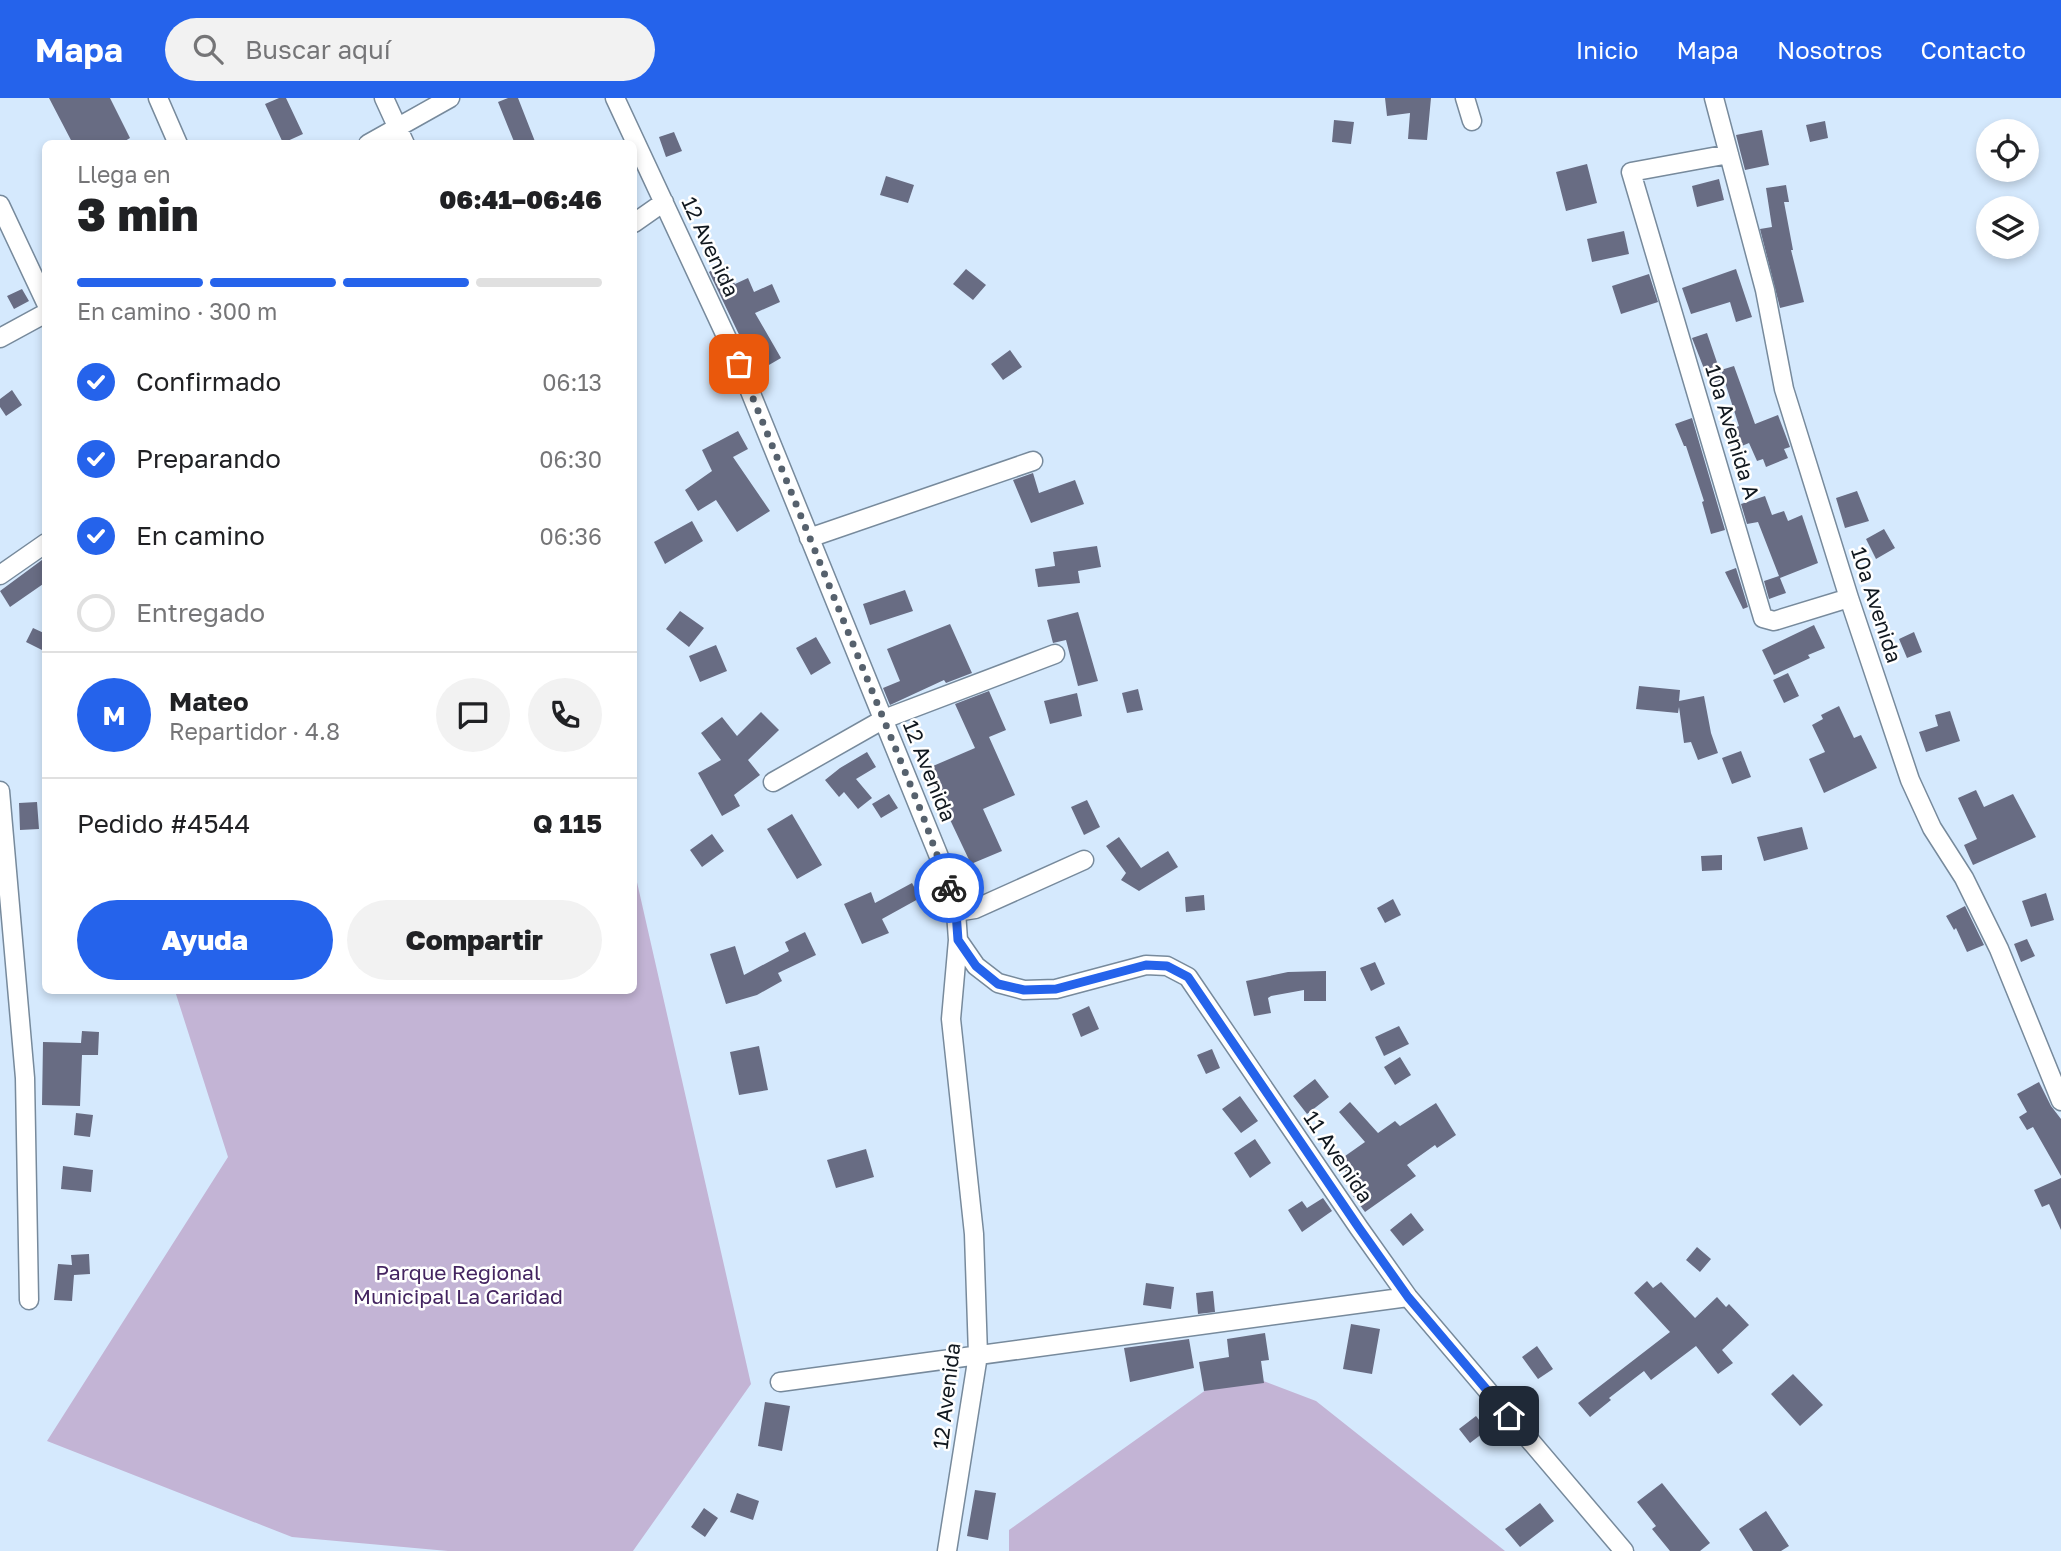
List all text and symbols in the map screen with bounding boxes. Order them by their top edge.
search box [165,18,655,81]
text: Mapa [35,30,123,69]
icon: search [189,30,227,68]
text: Buscar aquí [245,34,391,65]
text: Inicio [1576,35,1638,64]
text: Mapa [1676,35,1739,64]
text: Nosotros [1777,35,1883,64]
text: Contacto [1921,35,2026,64]
map controls [1976,119,2039,259]
button: locate [1976,119,2039,182]
text: Llega en [77,160,171,188]
text: 06:41–06:46 [439,184,602,215]
text: 3 min [77,186,199,241]
street label: 12 Avenida [676,192,745,301]
button: layers [1976,196,2039,259]
text: En camino · 300 m [77,297,277,325]
pin [709,334,769,394]
icon: bag [720,345,758,383]
street label: 10a Avenida A [1700,361,1766,502]
icon: check [77,363,115,401]
text: Confirmado [136,366,281,397]
text: 06:13 [542,368,602,396]
icon: check [77,440,115,478]
text: Preparando [136,443,281,474]
text: 06:30 [539,445,602,473]
icon: check [77,517,115,555]
text: En camino [136,520,265,551]
text: 06:36 [540,522,602,550]
street label: 10a Avenida [1846,544,1908,666]
text: Entregado [136,597,265,628]
button: chat [436,678,510,752]
button: phone [528,678,602,752]
text: Mateo [169,686,249,717]
text: M [102,700,126,731]
street label: 12 Avenida [898,716,962,825]
text: Repartidor · 4.8 [169,717,340,745]
text: Pedido #4544 [77,808,250,839]
text: Q 115 [533,808,602,839]
courier [914,853,984,923]
icon: bike [930,869,968,907]
button: Ayuda [77,900,333,980]
button: Compartir [347,900,602,980]
street label: 11 Avenida [1299,1106,1379,1207]
park label: Parque Regional Municipal La Caridad [353,1259,563,1309]
street label: 12 Avenida [927,1341,965,1451]
pin [1479,1386,1539,1446]
icon: home [1490,1397,1528,1435]

